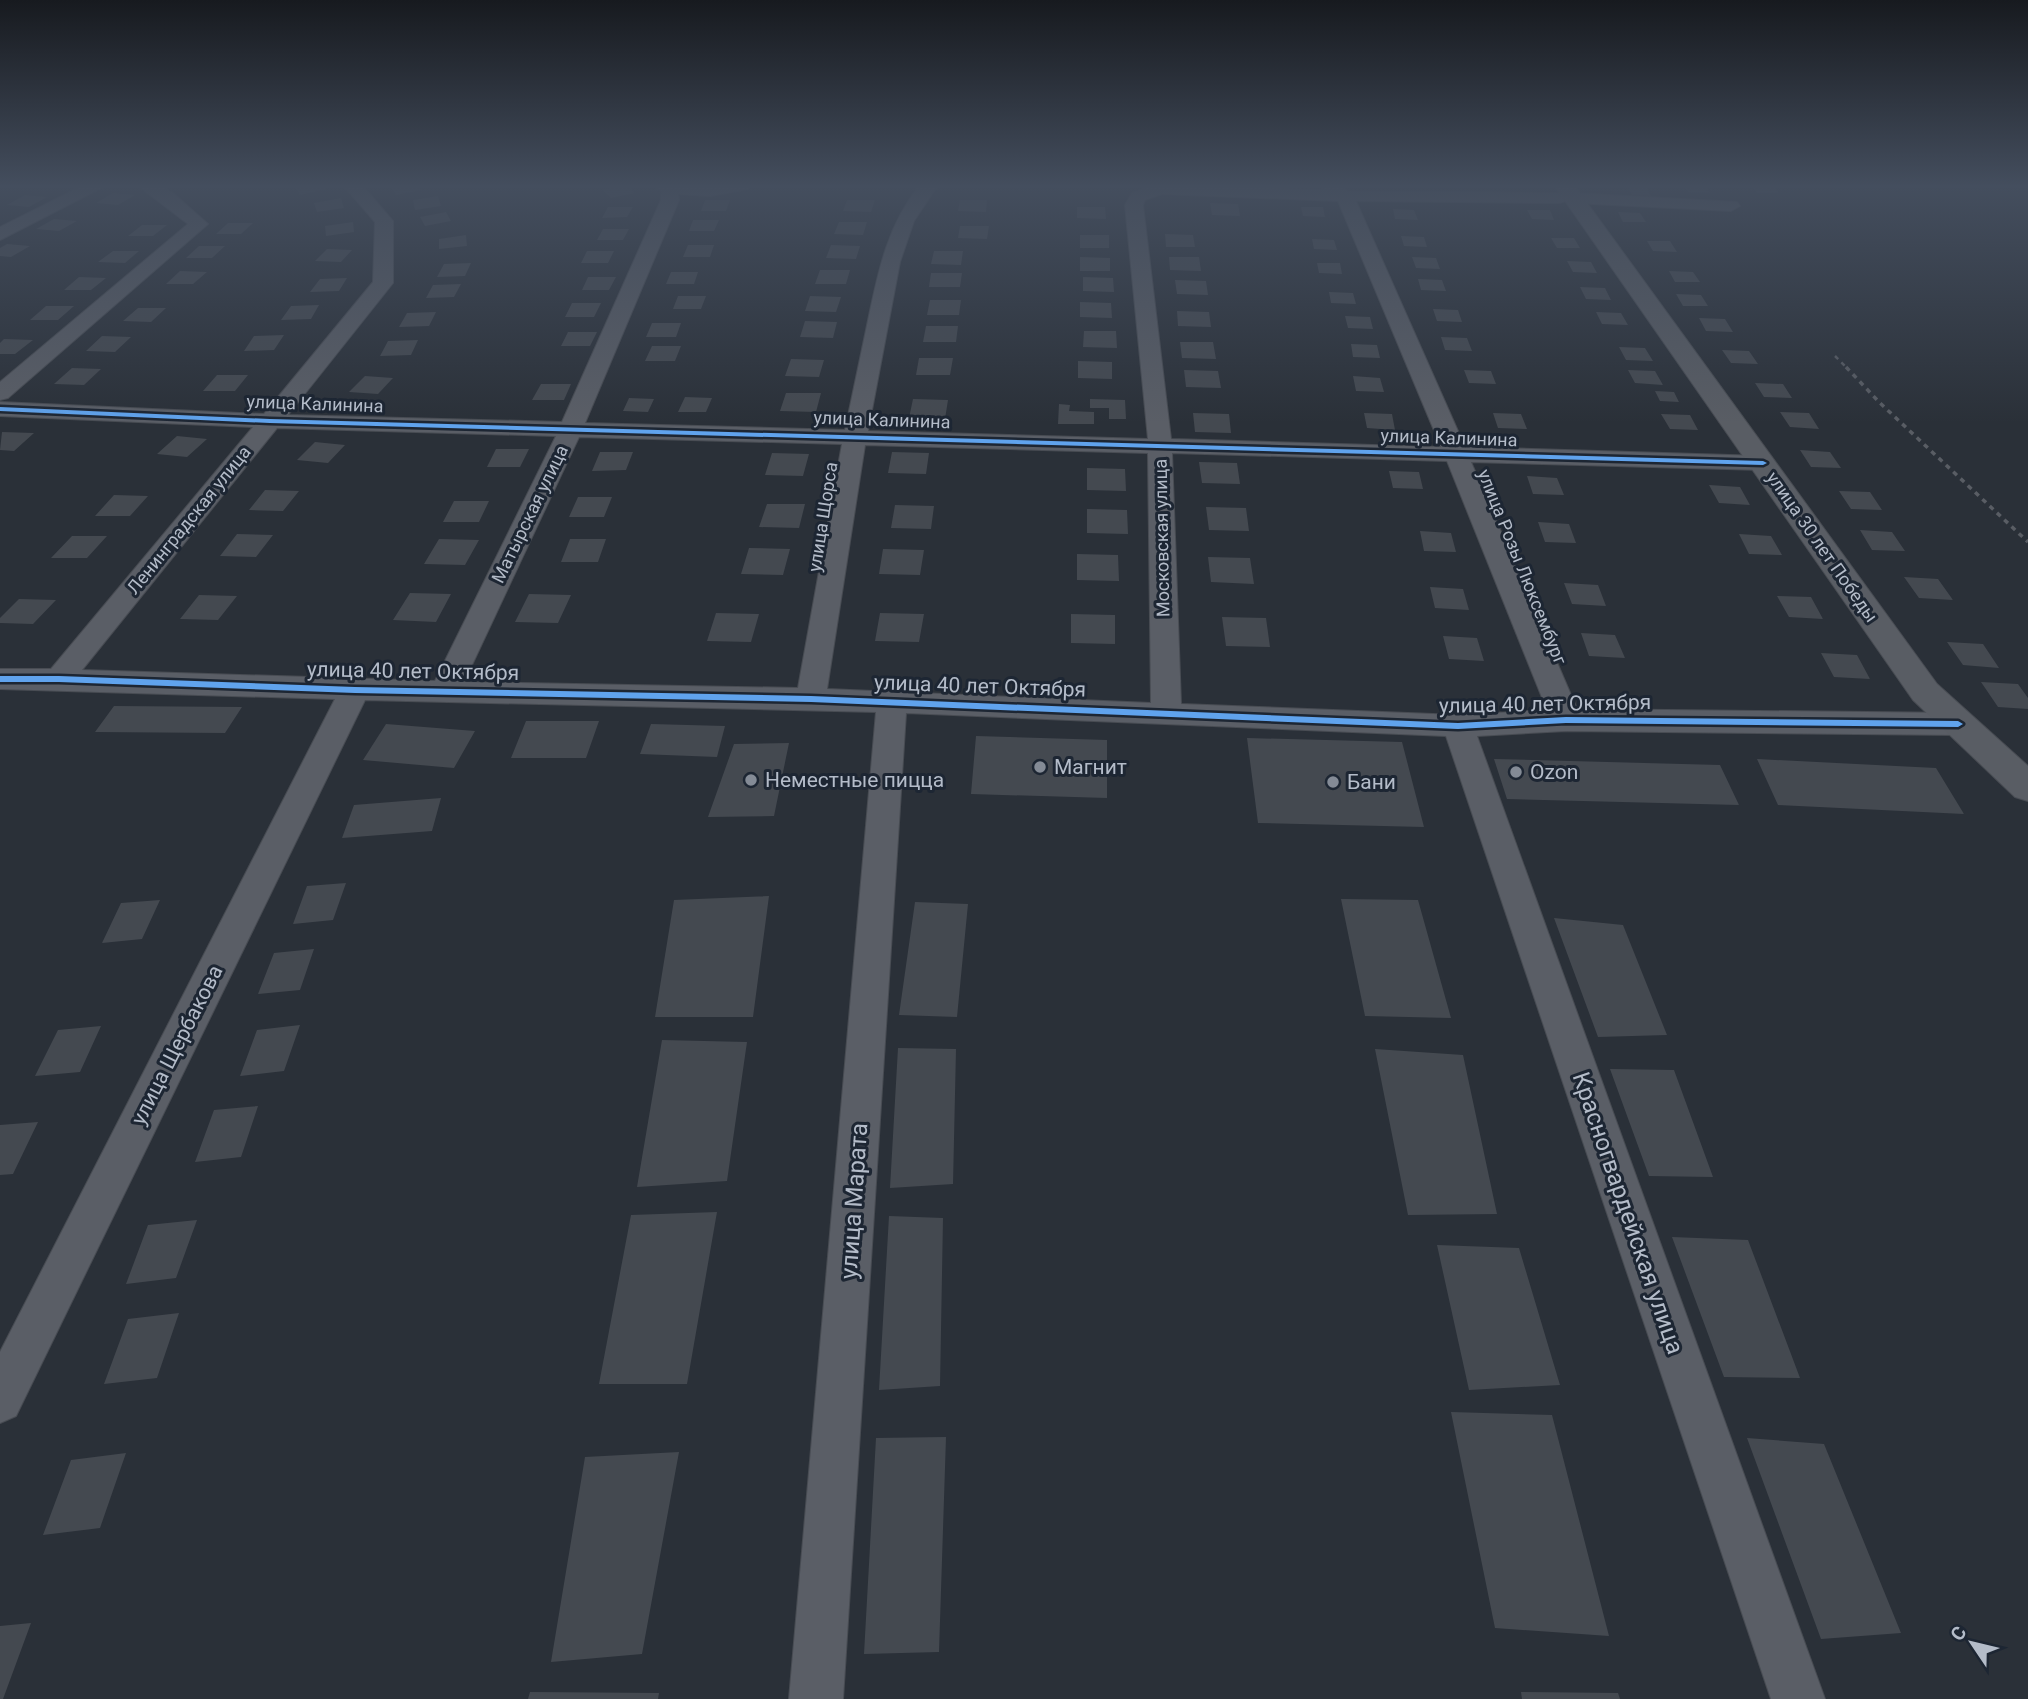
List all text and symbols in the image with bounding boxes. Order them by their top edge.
street label: улица Калинина [246,391,384,416]
street label: улица Калинина [813,407,951,432]
street label: улица Калинина [1380,425,1518,450]
street label: Ленинградская улица [122,441,255,598]
street label: Матырская улица [487,441,572,586]
street label: Московская улица [1150,459,1173,617]
street label: улица Щорса [803,461,842,573]
street label: улица Розы Люксембург [1474,466,1571,668]
street label: улица 30 лет Победы [1762,467,1882,626]
street label: улица 40 лет Октября [307,657,519,685]
street label: улица 40 лет Октября [873,670,1087,702]
street label: улица 40 лет Октября [1439,690,1651,718]
place label: Магнит [1054,755,1127,779]
marker: Магнит [1032,759,1048,775]
place label: Ozon [1530,760,1578,784]
marker: Ozon [1508,764,1524,780]
place label: Неместные пицца [765,768,944,792]
place label: Бани [1347,770,1396,794]
marker: Неместные пицца [743,772,759,788]
marker: Бани [1325,774,1341,790]
street label: улица Щербакова [126,961,228,1129]
street label: Красногвардейская улица [1566,1068,1690,1358]
street label: улица Марата [835,1122,873,1280]
north arrow [1937,1608,2007,1678]
text: С [1945,1622,1971,1645]

